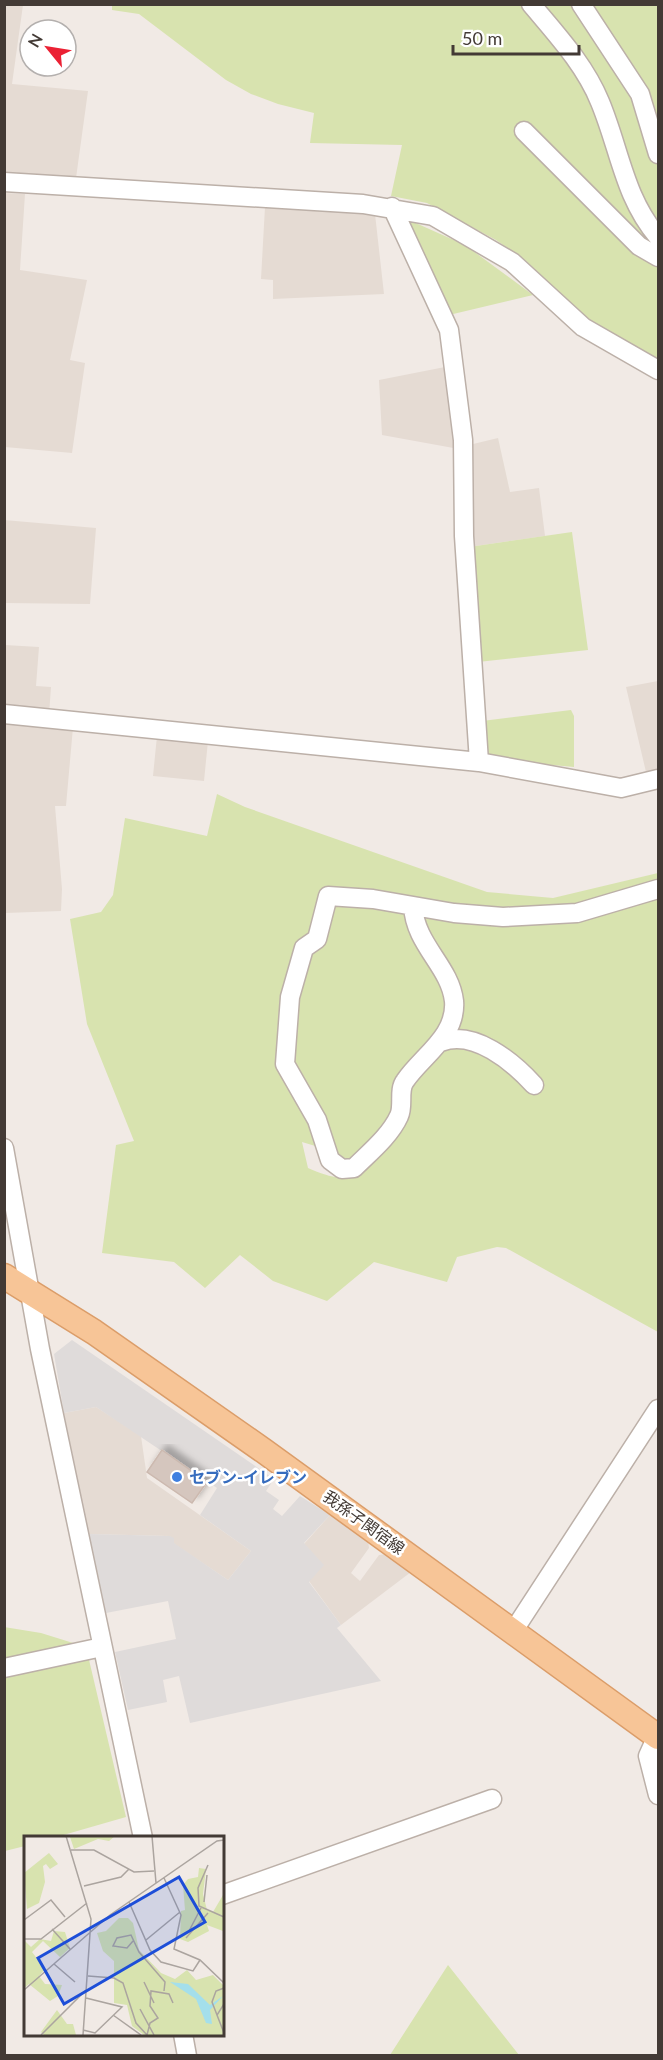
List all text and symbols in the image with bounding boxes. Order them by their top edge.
north arrow [18,18,78,78]
scale bar [453,18,579,56]
text: 50 m [462,27,502,49]
text: N [23,30,46,50]
place label: セブン-イレブン [189,1467,307,1486]
marker: セブン-イレブン [170,1470,184,1484]
street label: 我孫子関宿線 [320,1486,409,1557]
inset map [24,1836,224,2036]

